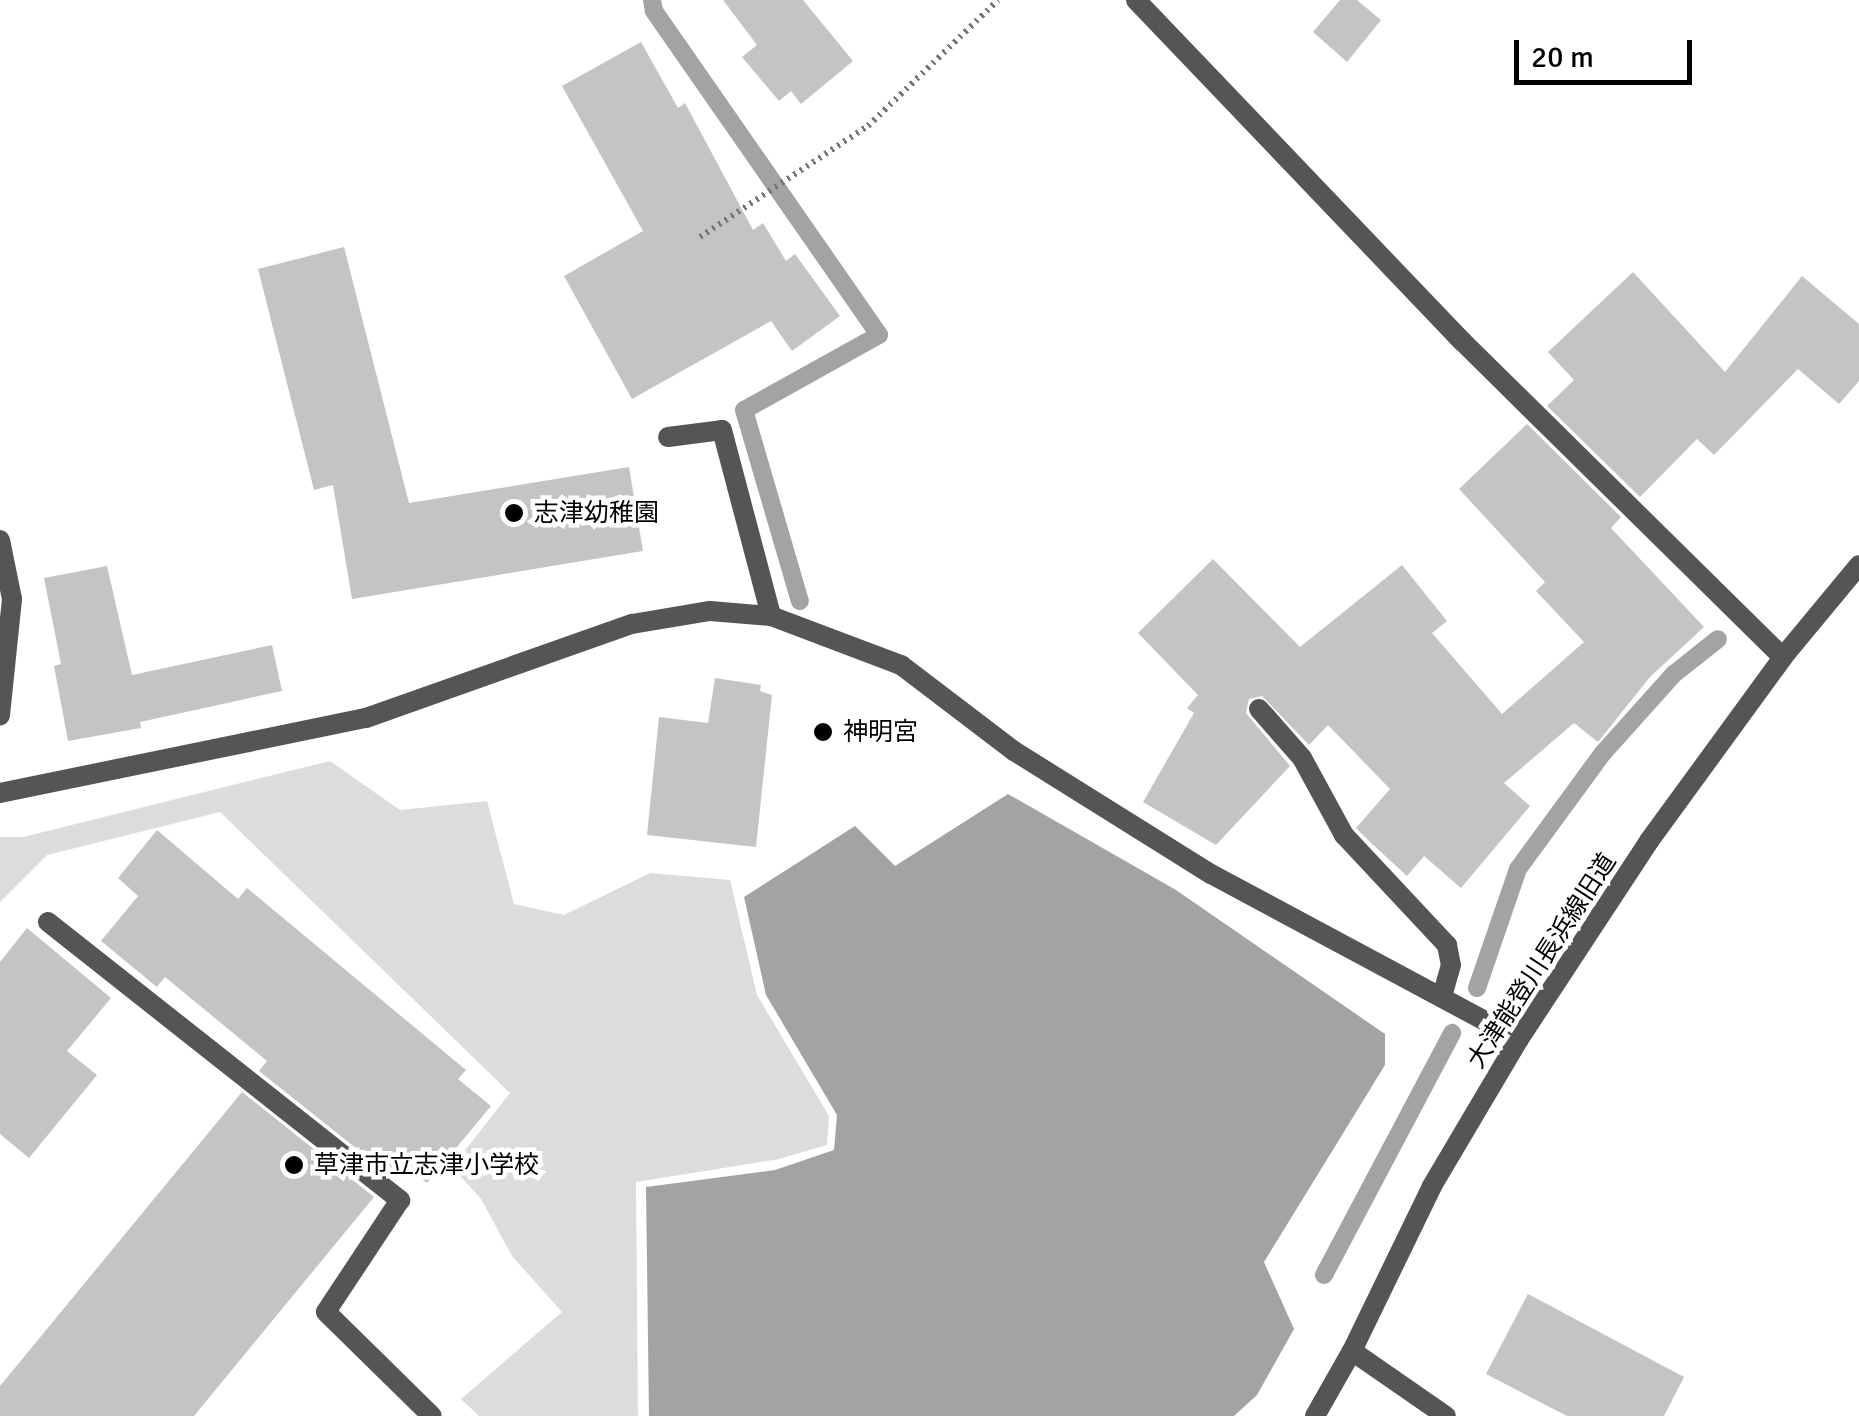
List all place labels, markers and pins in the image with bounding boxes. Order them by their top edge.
place label: 志津幼稚園 [534,498,659,528]
marker: 志津幼稚園 [503,502,525,524]
place label: 神明宮 [843,717,918,747]
marker: 神明宮 [812,721,834,743]
place label: 草津市立志津小学校 [314,1150,539,1180]
marker: 草津市立志津小学校 [283,1154,305,1176]

